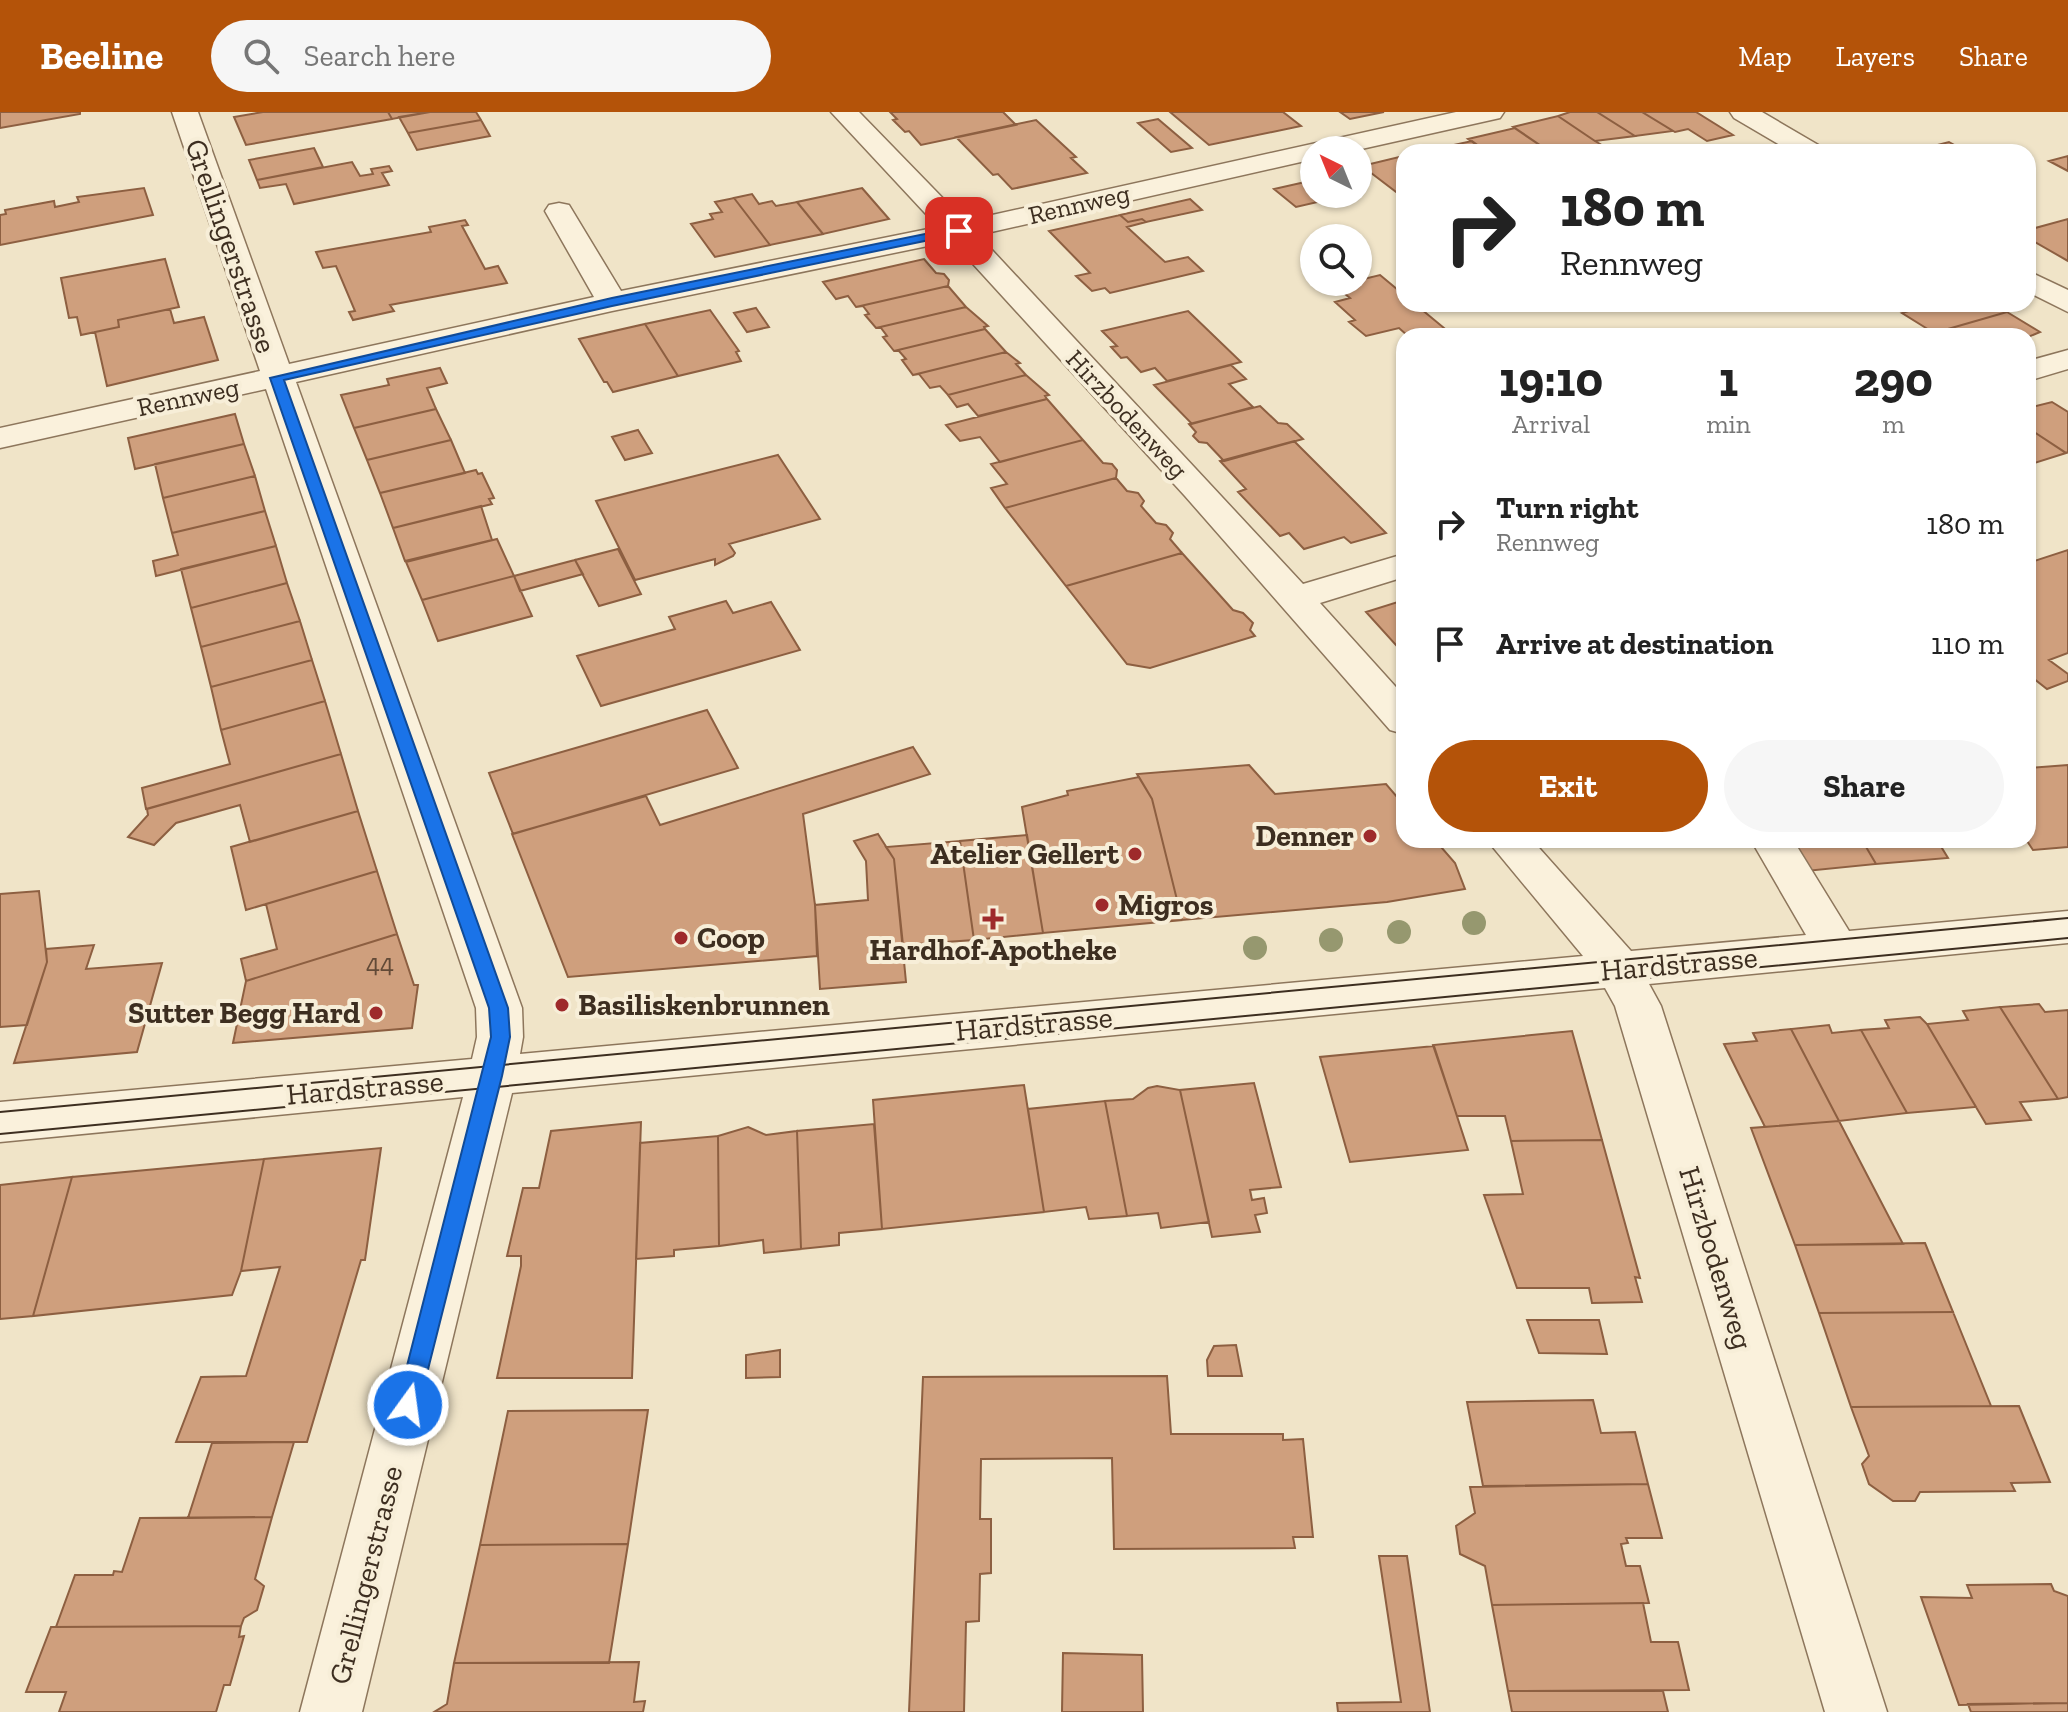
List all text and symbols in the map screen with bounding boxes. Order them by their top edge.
search box [211,20,771,92]
text: Beeline [40,33,163,79]
icon: search [239,34,283,78]
text: Search here [303,38,455,74]
text: Map [1738,40,1792,73]
text: Layers [1836,40,1915,73]
text: Share [1959,40,2028,73]
street label: Grellingerstrasse [178,134,284,358]
north arrow [1300,136,1372,208]
map controls [1300,136,1372,296]
text: 180 m [1560,173,1705,240]
icon: right [1428,176,1532,280]
street label: Rennweg [1025,177,1133,231]
pin [925,197,993,265]
icon: arrive [937,209,981,253]
button: search [1300,224,1372,296]
text: Rennweg [1560,241,1703,284]
street label: Hirzbodenweg [1059,343,1195,485]
text: 19:10 [1499,351,1603,408]
text: 1 [1719,351,1738,408]
text: 290 [1854,351,1933,408]
street label: Rennweg [134,371,242,423]
text: Arrival [1512,408,1590,440]
text: min [1706,408,1751,440]
text: m [1882,408,1905,440]
text: Turn right [1496,490,1638,526]
icon: right [1428,502,1472,546]
text: 180 m [1926,506,2004,542]
text: Rennweg [1496,526,1599,558]
icon: arrive [1428,622,1472,666]
text: Arrive at destination [1496,626,1773,662]
text: 110 m [1931,626,2004,662]
button: Exit [1428,740,1708,832]
button: Share [1724,740,2004,832]
place label: Denner [1255,818,1354,854]
marker: Denner [1361,827,1379,845]
place label: Atelier Gellert [930,836,1120,872]
marker: Atelier Gellert [1126,845,1144,863]
place label: Migros [1118,887,1214,923]
marker: Migros [1093,896,1111,914]
marker: Hardhof-Apotheke [984,910,1002,928]
place label: Coop [697,920,765,956]
marker: Coop [672,929,690,947]
place label: Hardhof-Apotheke [869,932,1117,968]
street label: Hardstrasse [1599,939,1759,989]
house number: 44 [366,947,394,979]
place label: Basiliskenbrunnen [578,987,830,1023]
place label: Sutter Begg Hard [128,995,360,1031]
marker: Basiliskenbrunnen [553,996,571,1014]
street label: Hardstrasse [954,999,1114,1049]
marker: Sutter Begg Hard [367,1004,385,1022]
street label: Hardstrasse [285,1063,445,1113]
street label: Hirzbodenweg [1671,1162,1761,1354]
position arrow [366,1363,450,1447]
street label: Grellingerstrasse [321,1462,411,1688]

